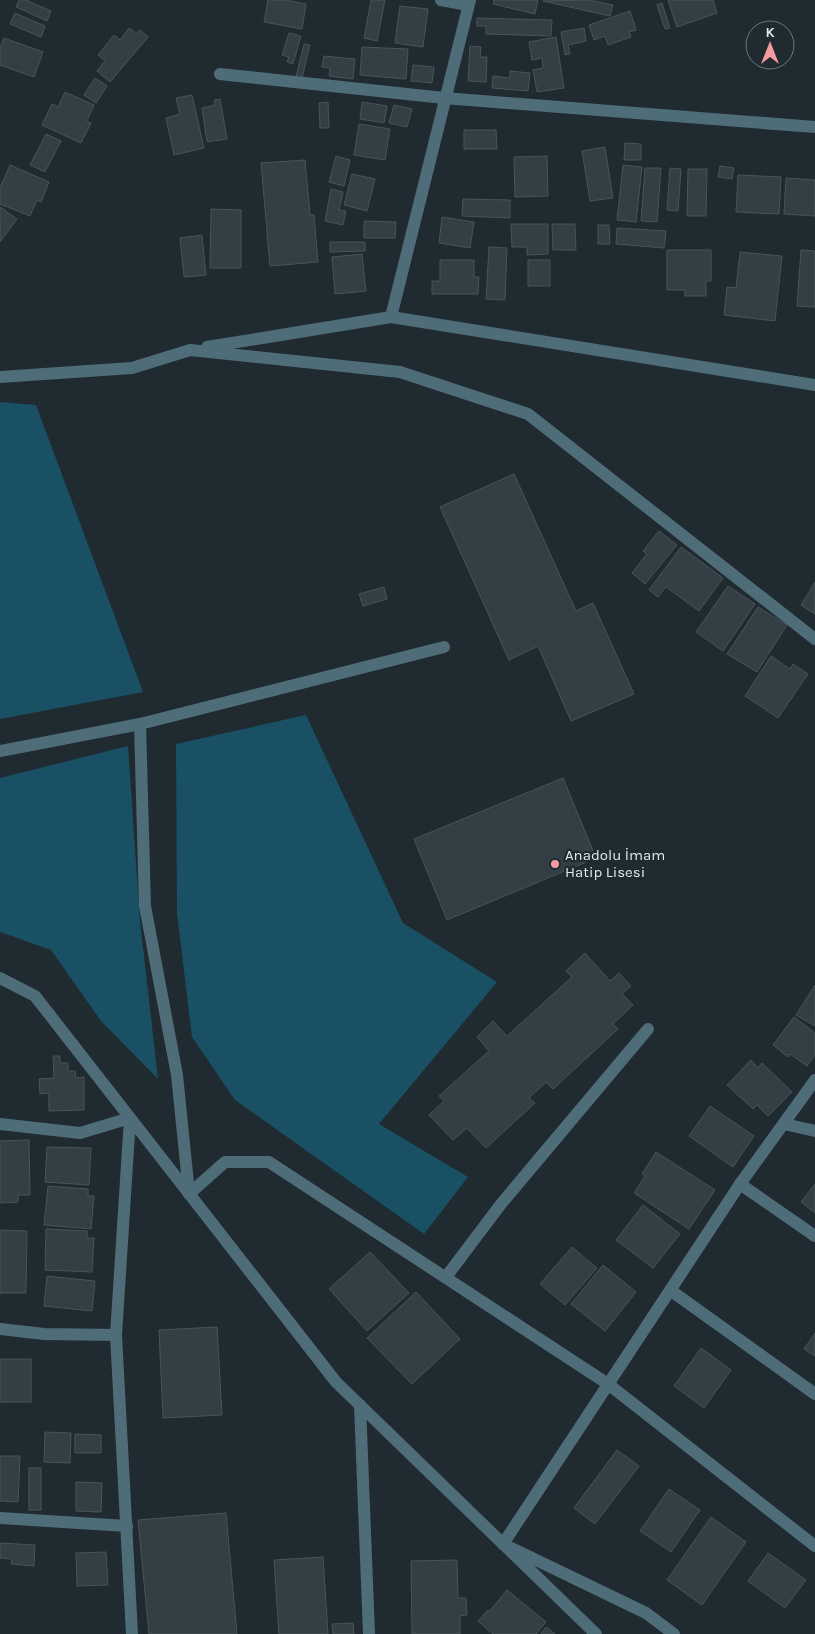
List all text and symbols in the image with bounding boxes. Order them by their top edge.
north arrow [745,20,795,70]
text: K [765,24,775,41]
place label: Anadolu İmam Hatip Lisesi [565,846,665,881]
marker: Anadolu İmam Hatip Lisesi [549,858,561,870]

